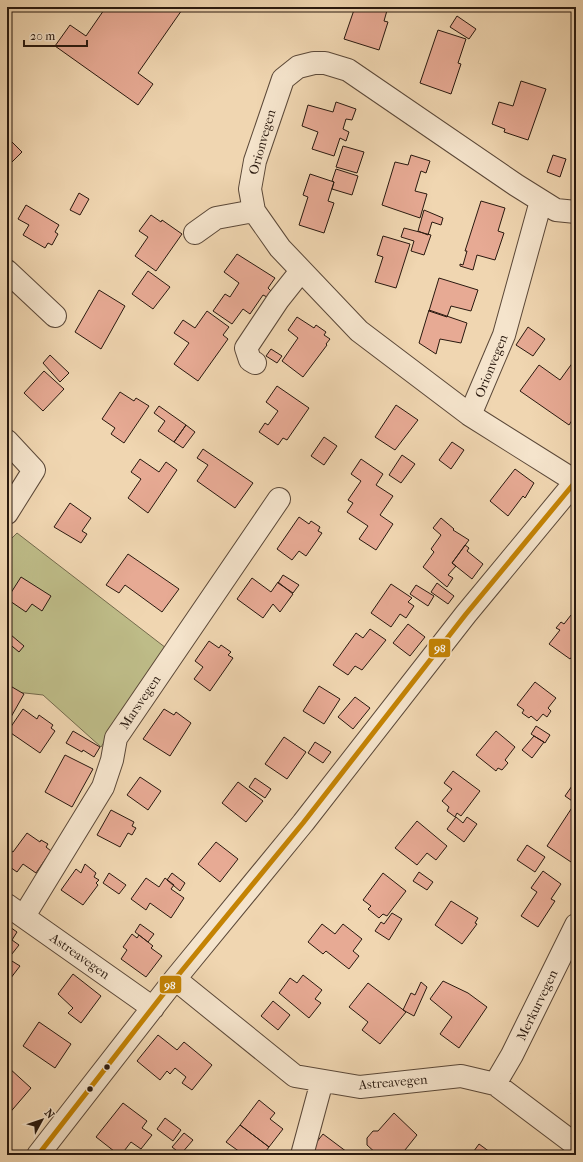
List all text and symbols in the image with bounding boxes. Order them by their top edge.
scale bar [24,22,87,48]
text: 20 m [30,29,55,43]
street label: Orionvegen [246,107,279,176]
street label: Orionvegen [471,332,511,400]
line badge: 98 [428,638,451,658]
text: 98 [433,642,446,655]
street label: Marsvegen [116,672,164,732]
street label: Astreavegen [47,929,113,982]
street label: Merkurvegen [513,967,561,1043]
line badge: 98 [159,975,182,994]
text: 98 [163,979,176,992]
unlabelled marker [102,1062,112,1072]
street label: Astreavegen [357,1071,429,1093]
unlabelled marker [85,1084,95,1094]
north arrow [22,1100,62,1140]
text: N [42,1107,57,1122]

